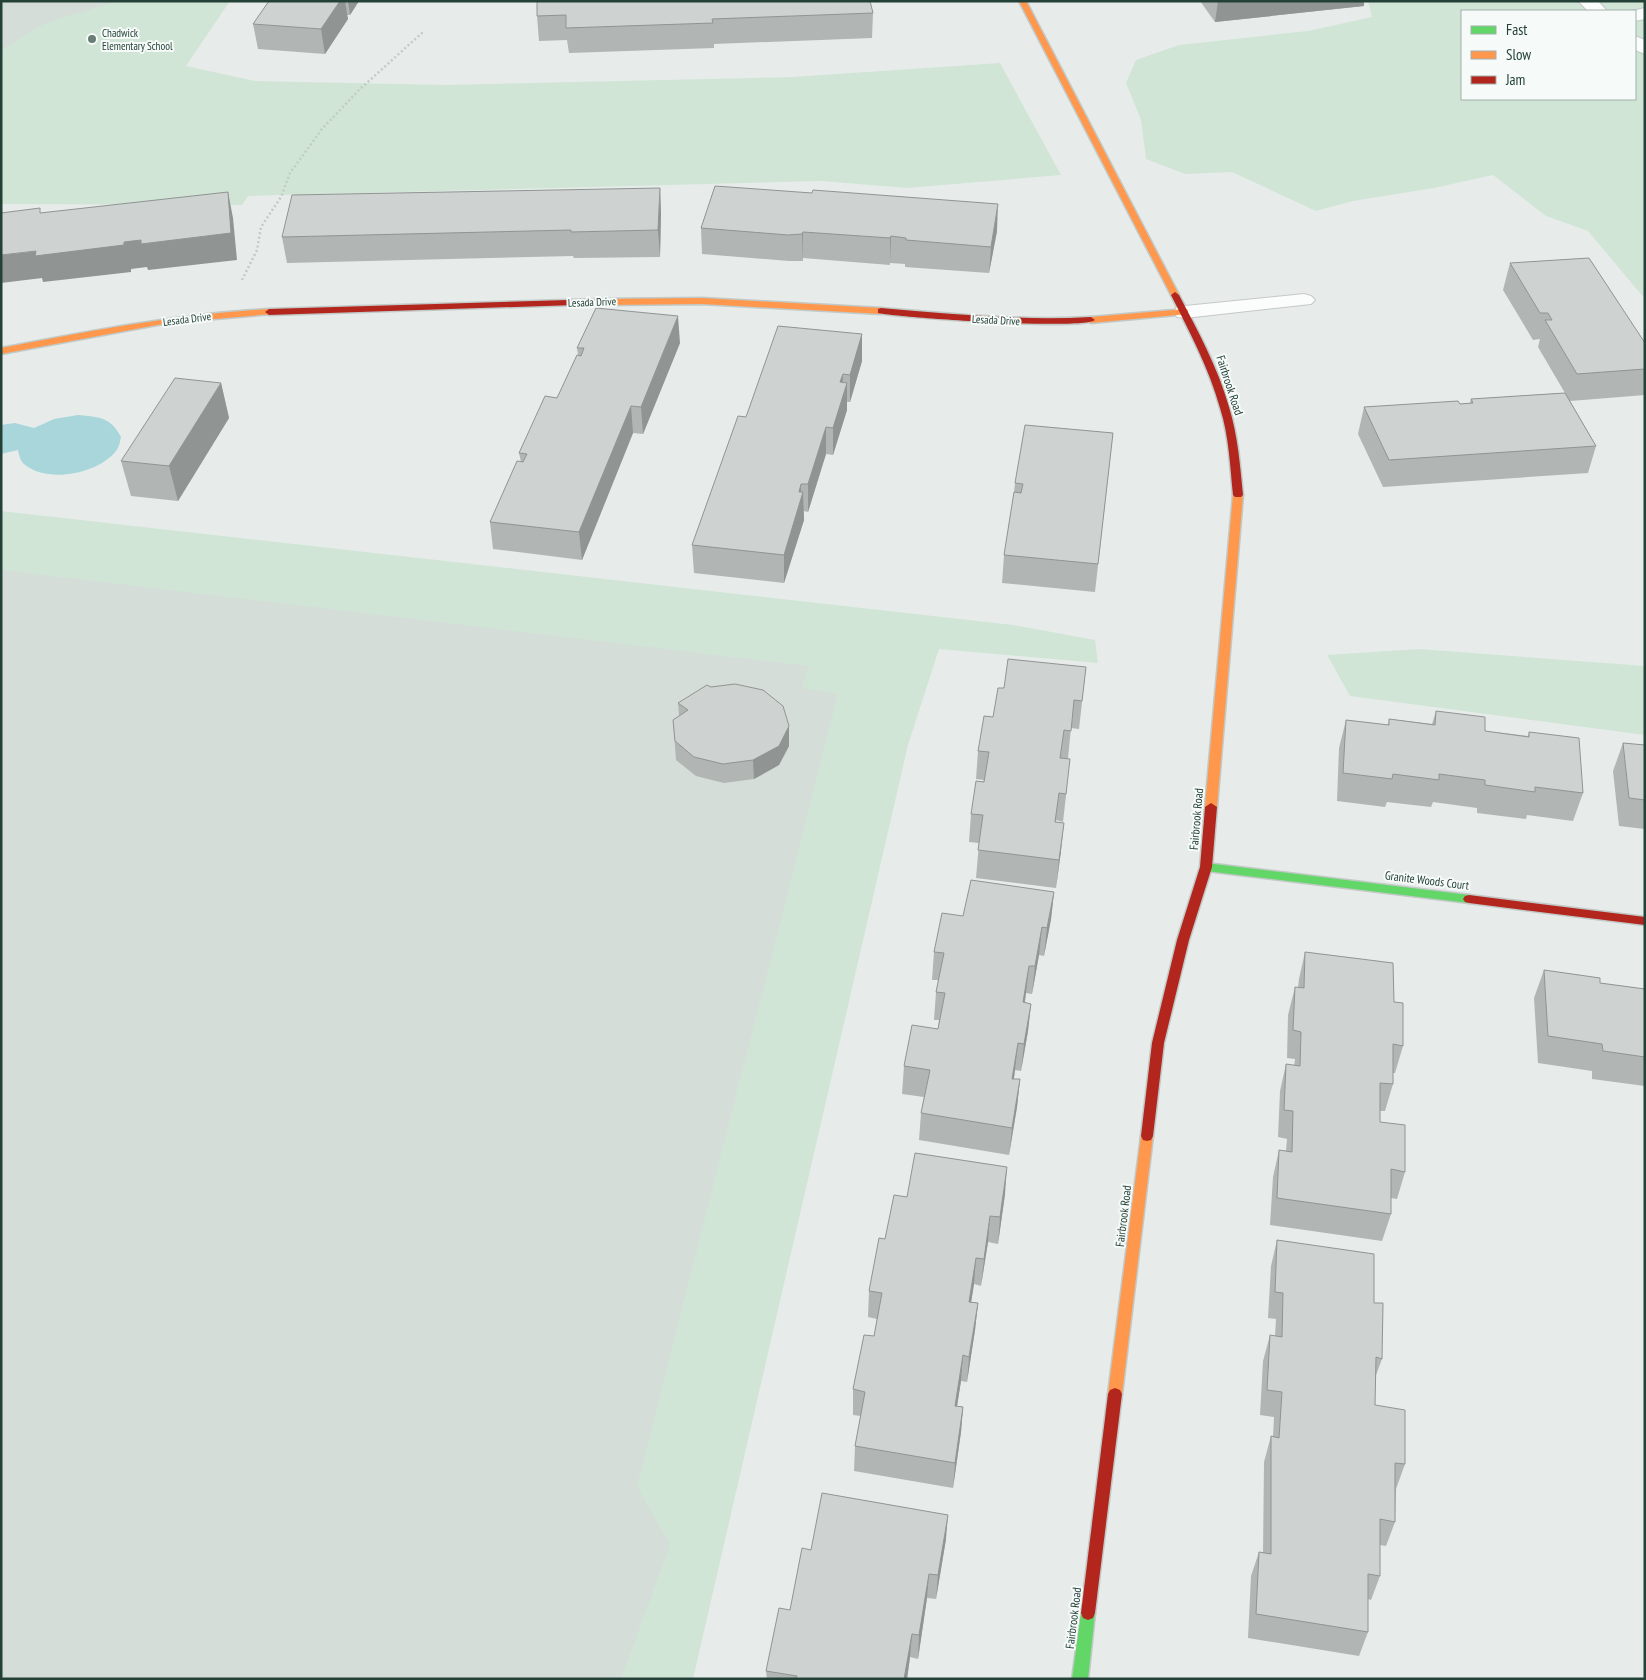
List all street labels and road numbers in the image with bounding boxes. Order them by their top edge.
street label: Lesada Drive [568,294,617,310]
street label: Lesada Drive [162,309,212,329]
street label: Lesada Drive [972,312,1021,328]
street label: Fairbrook Road [1213,353,1247,417]
street label: Fairbrook Road [1186,788,1206,850]
street label: Granite Woods Court [1384,867,1471,893]
street label: Fairbrook Road [1112,1184,1134,1248]
street label: Fairbrook Road [1062,1586,1084,1650]

